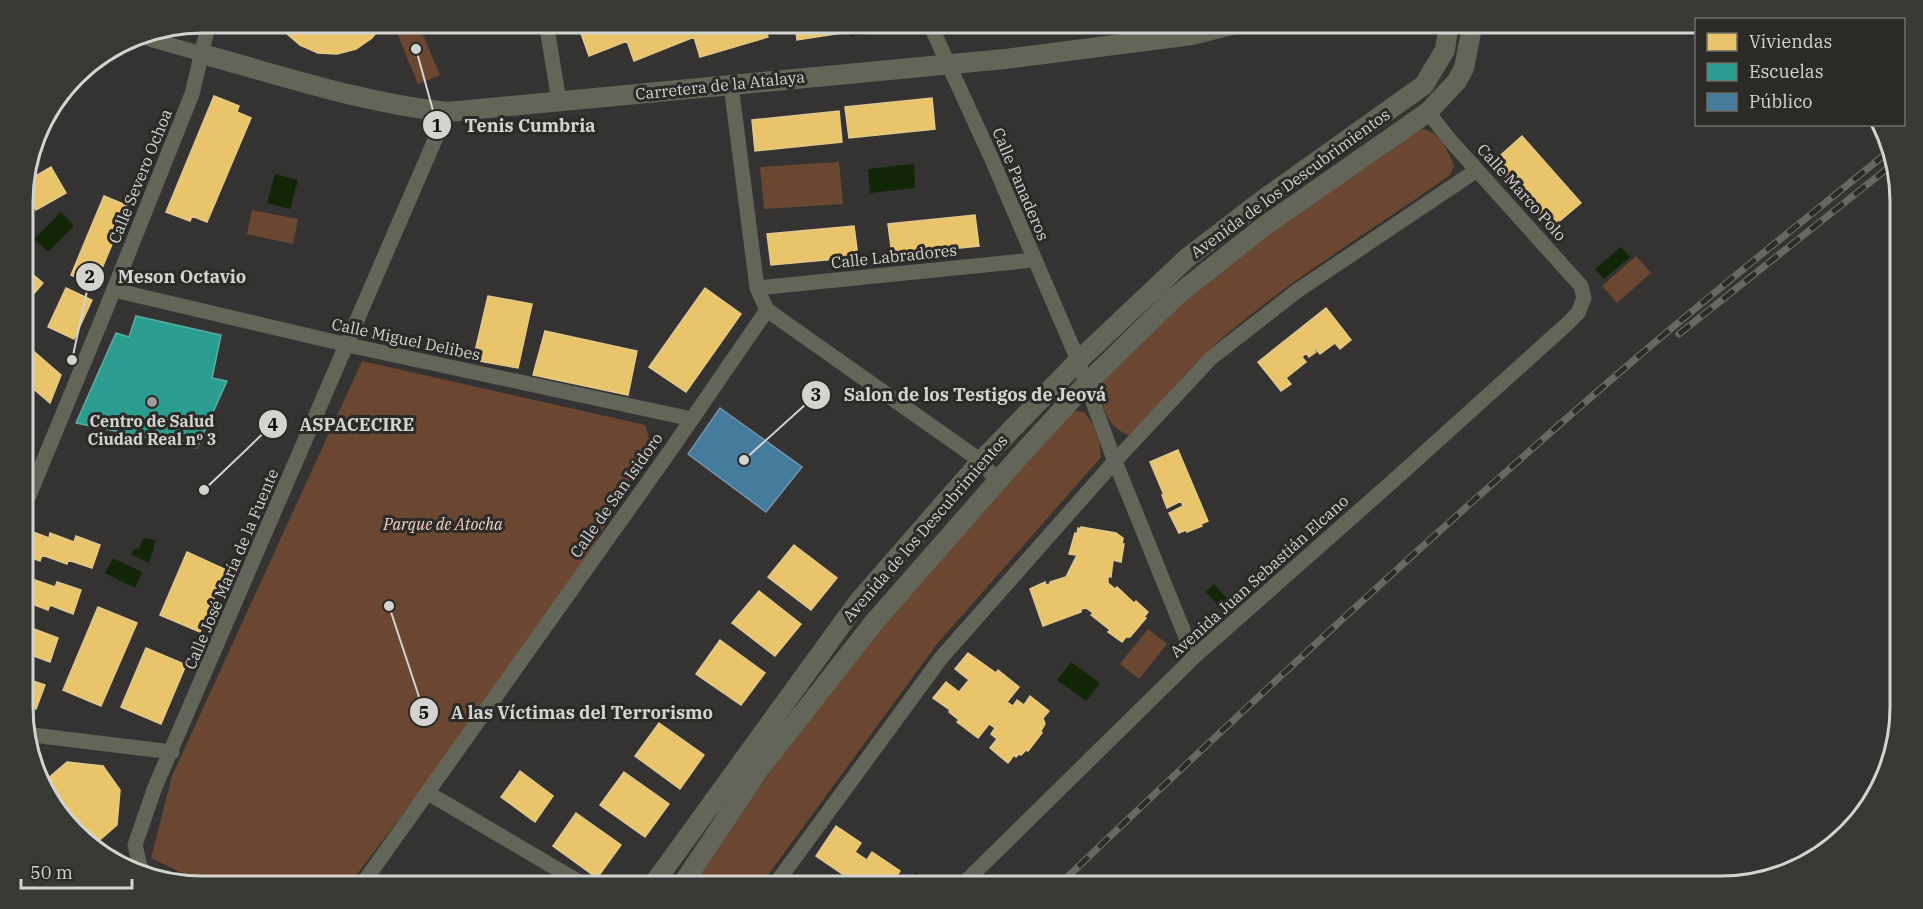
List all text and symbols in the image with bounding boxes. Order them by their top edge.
legend [1695,18,1905,126]
text: Viviendas [1749,30,1832,53]
text: Escuelas [1749,60,1823,83]
street label: Carretera de la Atalaya [634,66,806,104]
text: Público [1749,90,1813,113]
street label: Avenida de los Descubrimientos [1186,104,1394,262]
street label: Calle Severo Ochoa [104,106,176,246]
callout: Tenis Cumbria [422,107,607,143]
text: 1 [432,114,443,137]
text: Tenis Cumbria [465,114,595,137]
street label: Calle Panaderos [988,125,1054,243]
street label: Calle Marco Polo [1473,139,1571,245]
street label: Calle Labradores [830,239,958,273]
callout: Meson Octavio [75,259,258,295]
text: 2 [85,265,95,288]
text: Meson Octavio [118,265,246,288]
street label: Calle Miguel Delibes [330,313,482,365]
callout: Salon de los Testigos de Jeová [801,377,1118,413]
text: 3 [811,383,821,406]
text: Salon de los Testigos de Jeová [844,383,1106,406]
marker: Centro de Salud Ciudad Real nº 3 [145,395,159,409]
callout: ASPACECIRE [258,406,427,442]
place label: Centro de Salud Ciudad Real nº 3 [88,411,216,449]
text: 4 [268,413,279,436]
text: ASPACECIRE [300,413,414,436]
street label: Calle de San Isidoro [565,429,667,561]
street label: Avenida de los Descubrimientos [838,430,1012,626]
street label: Calle José María de la Fuente [180,466,282,672]
street label: Avenida Juan Sebastián Elcano [1166,490,1352,662]
park label: Parque de Atocha [382,514,503,534]
callout: A las Víctimas del Terrorismo [409,694,725,730]
text: 5 [419,701,429,724]
text: A las Víctimas del Terrorismo [451,701,713,724]
scale bar [21,852,132,890]
text: 50 m [30,861,73,884]

